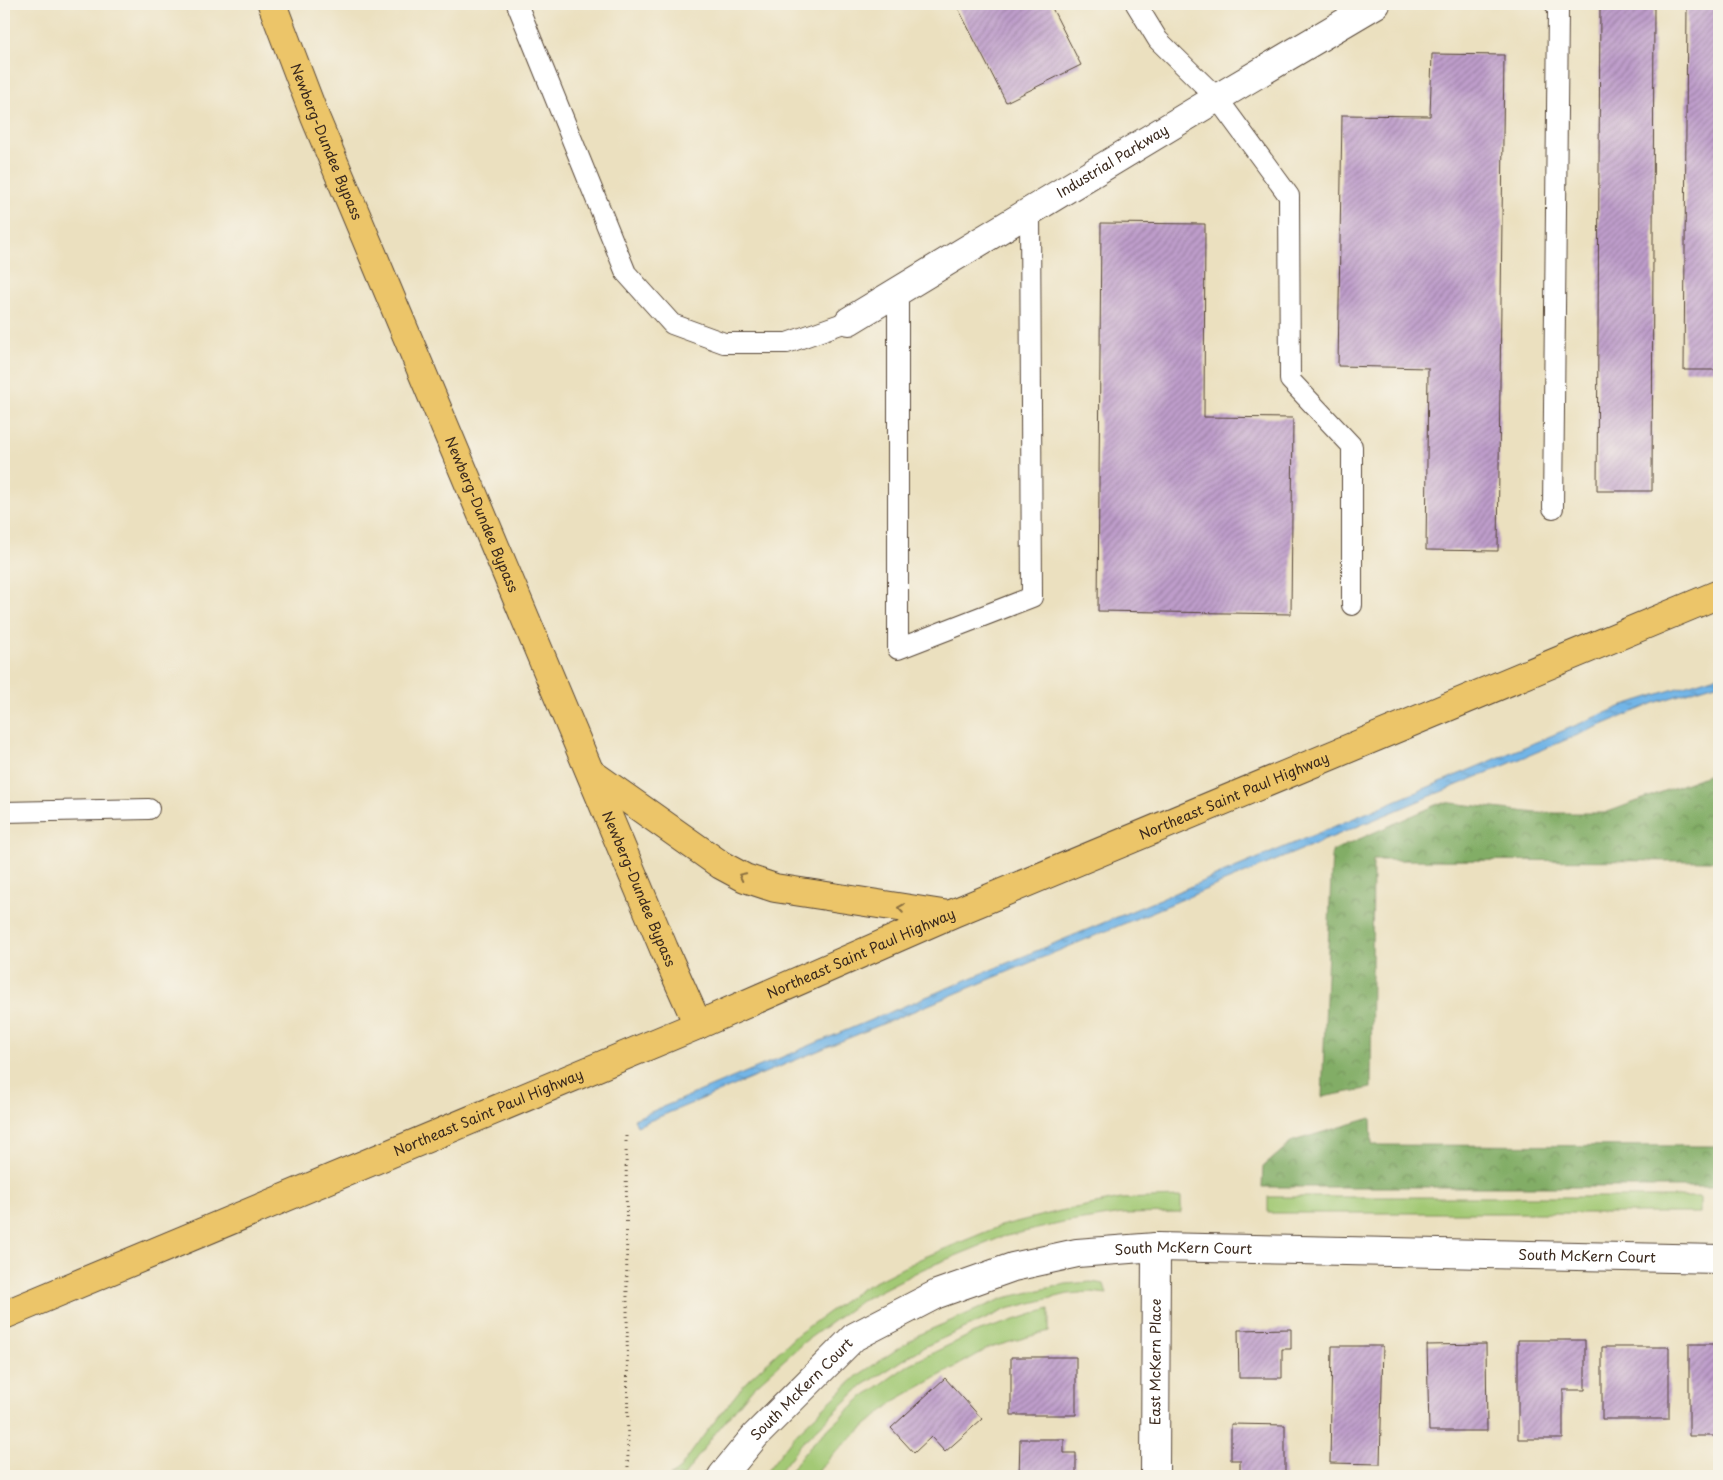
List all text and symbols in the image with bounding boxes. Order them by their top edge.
street label: Newberg-Dundee Bypass [286,60,368,223]
street label: Industrial Parkway [1052,119,1172,203]
street label: Newberg-Dundee Bypass [440,433,524,596]
street label: Northeast Saint Paul Highway [1136,747,1332,845]
street label: Newberg-Dundee Bypass [597,808,682,970]
one-way arrow [738,871,747,882]
street label: Northeast Saint Paul Highway [763,903,958,1004]
one-way arrow [896,903,905,913]
street label: Northeast Saint Paul Highway [390,1063,586,1161]
street label: South McKern Court [1114,1236,1252,1260]
street label: South McKern Court [1518,1244,1656,1268]
street label: East McKern Place [1144,1299,1166,1425]
street label: South McKern Court [745,1333,858,1445]

